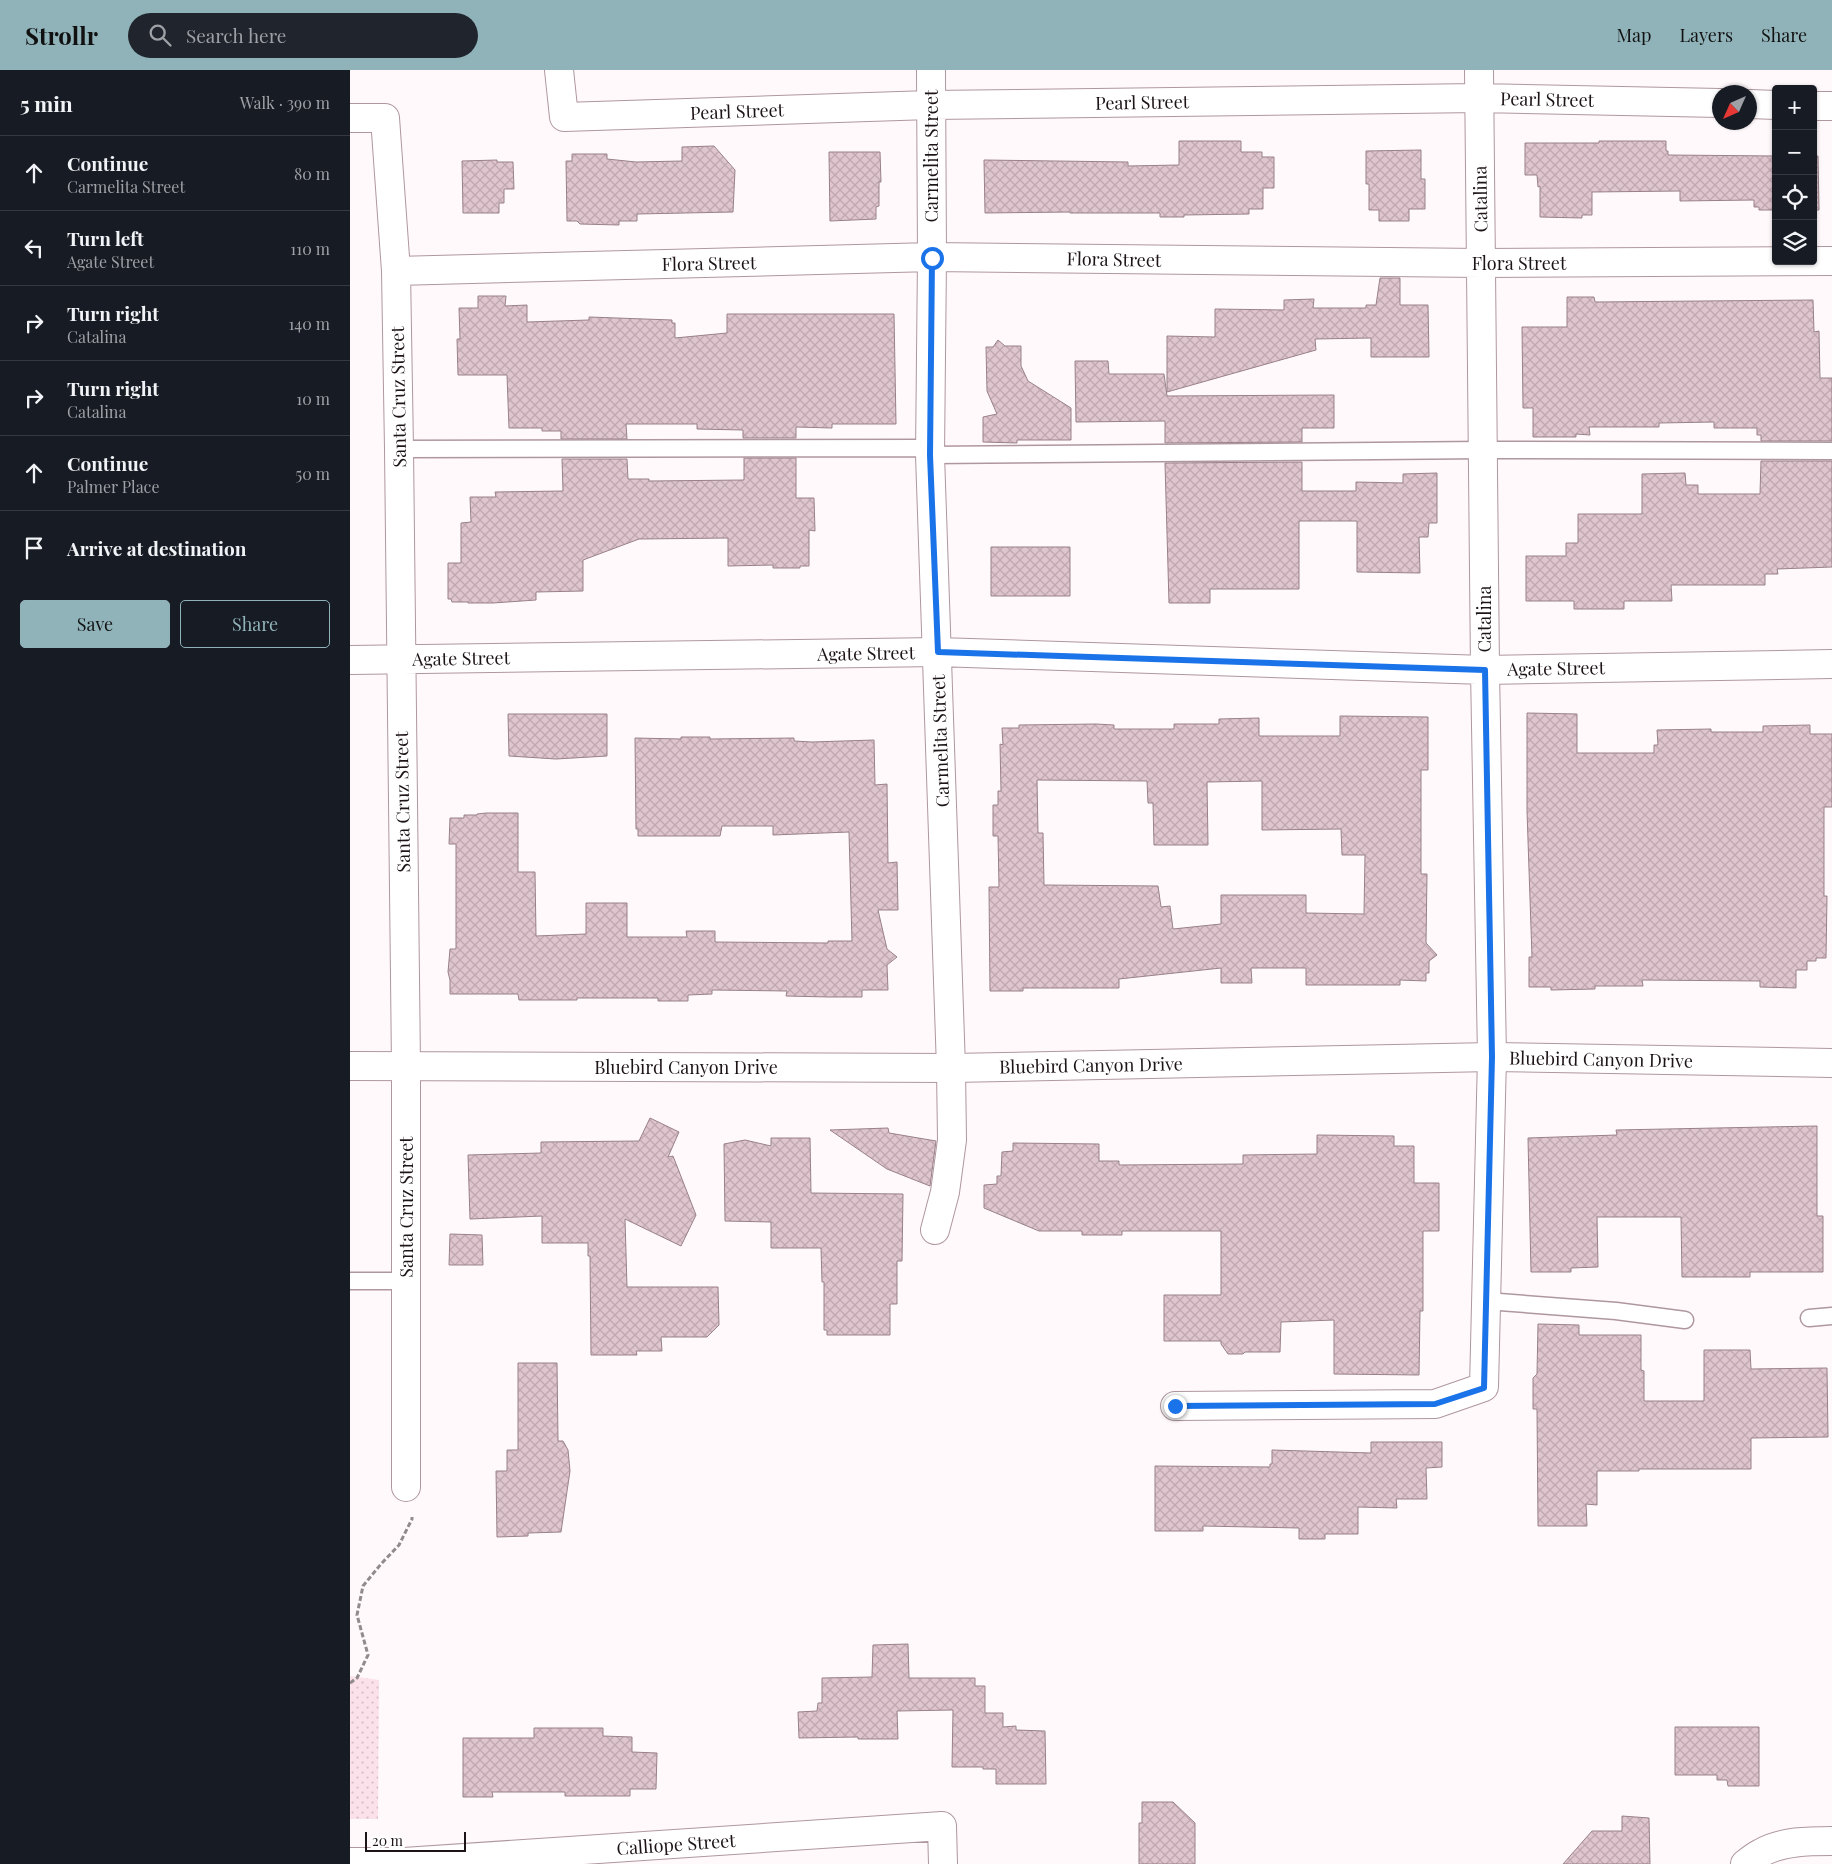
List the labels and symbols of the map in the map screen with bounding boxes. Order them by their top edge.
north arrow [1712,85,1757,130]
street label: Pearl Street [1500,86,1595,112]
street label: Carmelita Street [919,89,943,222]
street label: Pearl Street [1095,89,1190,115]
street label: Pearl Street [690,97,785,125]
street label: Catalina [1467,165,1493,233]
street label: Flora Street [1067,246,1162,272]
route start [921,247,944,270]
street label: Flora Street [662,250,757,276]
street label: Flora Street [1472,251,1567,275]
street label: Santa Cruz Street [385,326,411,468]
street label: Catalina [1472,586,1496,652]
street label: Agate Street [816,640,916,666]
street label: Agate Street [411,645,511,671]
street label: Agate Street [1506,655,1606,681]
street label: Carmelita Street [926,674,954,808]
street label: Santa Cruz Street [389,731,415,873]
street label: Bluebird Canyon Drive [1509,1045,1693,1073]
street label: Bluebird Canyon Drive [999,1051,1183,1079]
street label: Bluebird Canyon Drive [594,1055,778,1079]
street label: Santa Cruz Street [394,1136,418,1278]
route end [1164,1395,1187,1418]
street label: Calliope Street [616,1828,737,1860]
scale bar [365,1829,466,1852]

